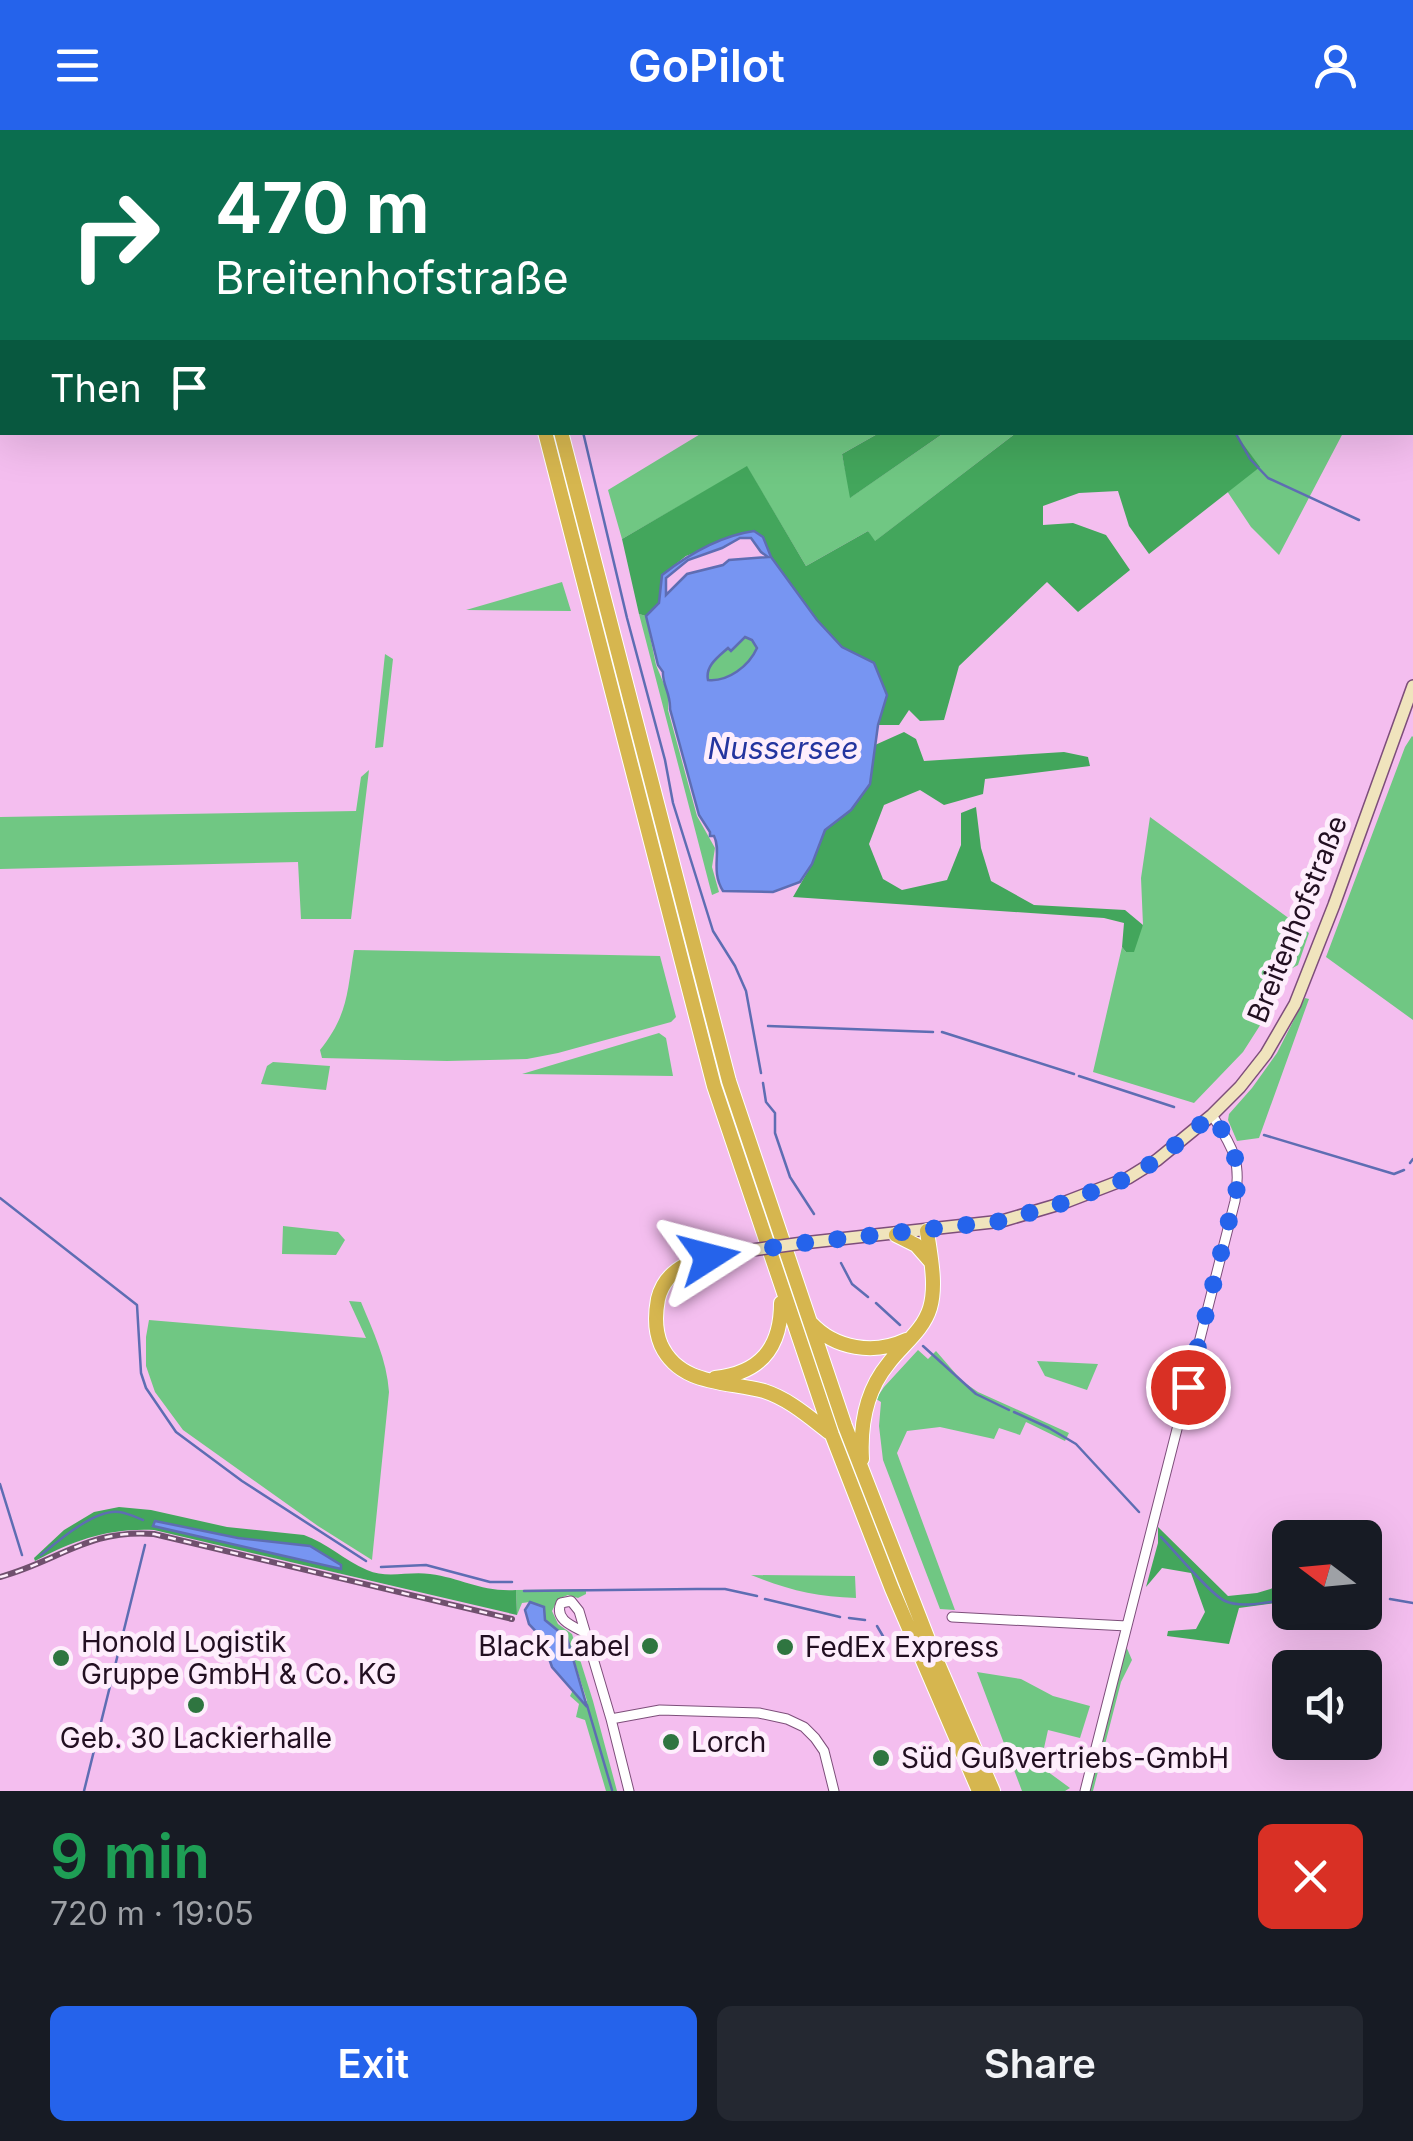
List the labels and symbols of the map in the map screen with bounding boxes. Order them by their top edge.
water label: Nussersee [708,730,858,766]
street label: Breitenhofstraße [1240,811,1354,1027]
position arrow [657,1205,761,1309]
pin [1146,1345,1231,1430]
north arrow [1272,1520,1382,1630]
place label: Honold Logistik Gruppe GmbH & Co. KG [81,1625,397,1691]
place label: Black Label [478,1629,630,1663]
place label: FedEx Express [805,1630,999,1664]
marker: Black Label [639,1635,661,1657]
marker: FedEx Express [774,1636,796,1658]
marker: Honold Logistik Gruppe GmbH & Co. KG [50,1647,72,1669]
marker: Geb. 30 Lackierhalle [185,1694,207,1716]
place label: Geb. 30 Lackierhalle [60,1721,332,1755]
place label: Lorch [691,1725,766,1759]
marker: Lorch [660,1731,682,1753]
place label: Süd Gußvertriebs-GmbH [901,1741,1229,1775]
marker: Süd Gußvertriebs-GmbH [870,1747,892,1769]

